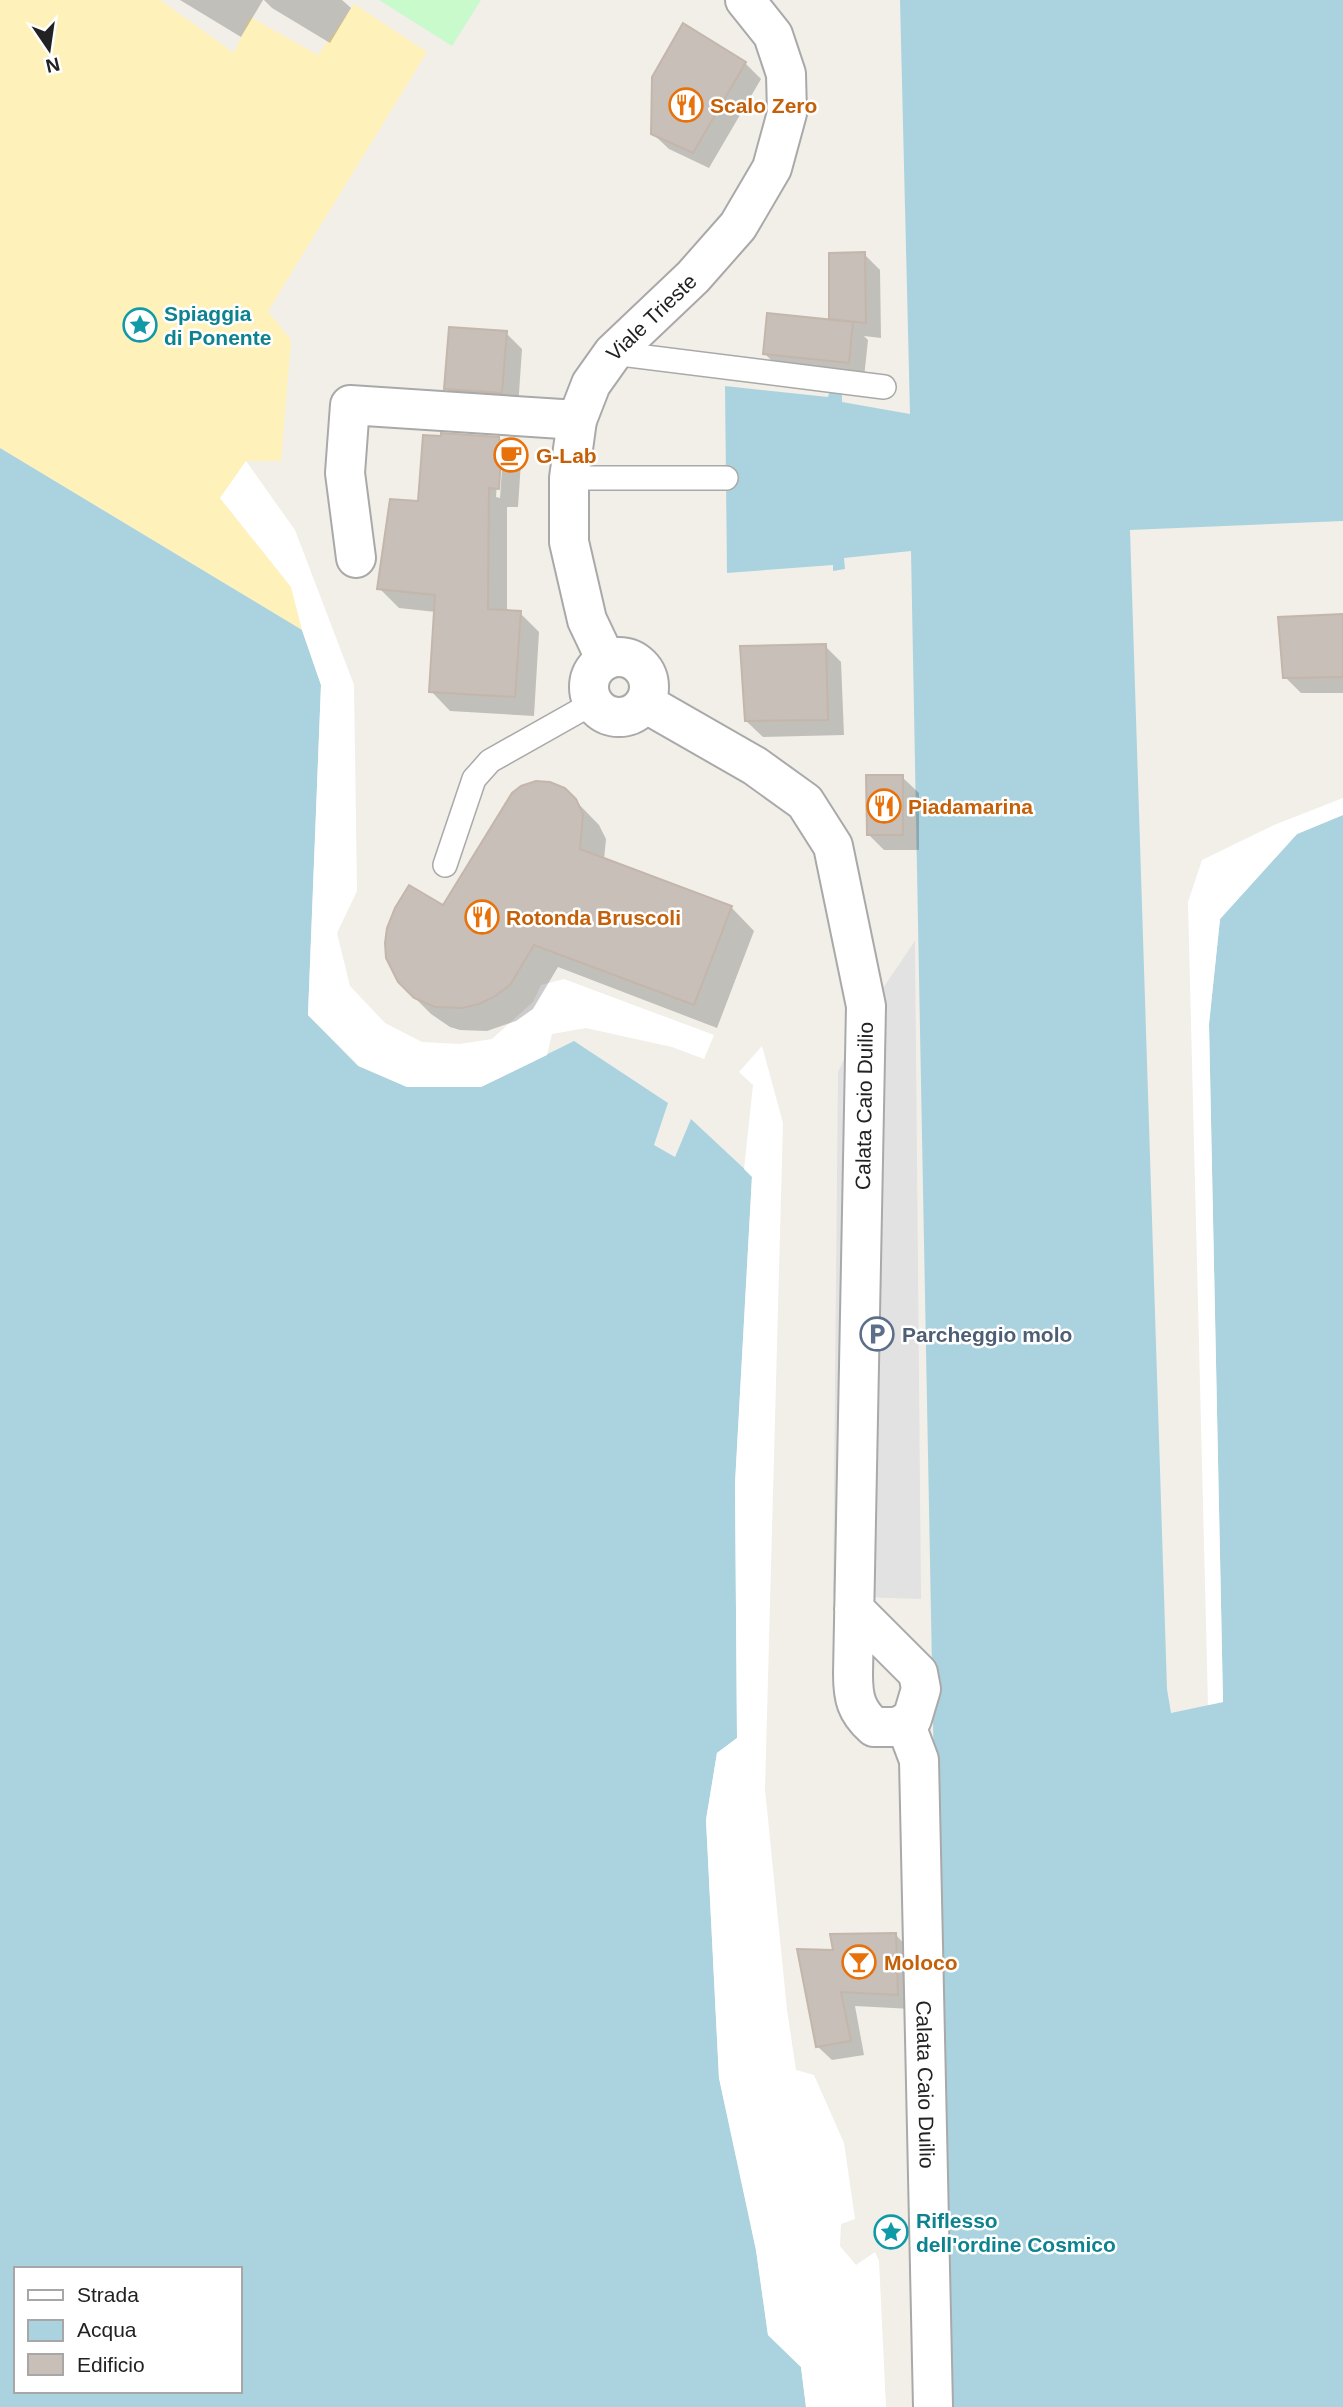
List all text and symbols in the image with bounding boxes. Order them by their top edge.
north arrow [14,14,84,84]
text: N [44,53,62,77]
restaurant icon: Scalo Zero [667,86,705,124]
place label: Scalo Zero [710,94,817,117]
street label: Viale Trieste [601,269,701,365]
place label: Spiaggia di Ponente [164,302,271,349]
place icon: Spiaggia di Ponente [121,306,159,344]
cafe icon: G-Lab [492,436,530,474]
place label: G-Lab [536,444,597,467]
restaurant icon: Piadamarina [865,787,903,825]
place label: Piadamarina [908,795,1033,818]
restaurant icon: Rotonda Bruscoli [463,898,501,936]
place label: Rotonda Bruscoli [506,906,681,929]
street label: Calata Caio Duilio [851,1022,877,1190]
parking icon: Parcheggio molo [858,1315,896,1353]
place label: Parcheggio molo [902,1323,1072,1346]
bar icon: Moloco [840,1943,878,1981]
place label: Moloco [884,1951,958,1974]
street label: Calata Caio Duilio [913,2000,939,2169]
place label: Riflesso dell'ordine Cosmico [916,2209,1116,2256]
place icon: Riflesso dell'ordine Cosmico [872,2213,910,2251]
legend [14,2267,242,2393]
text: Strada [77,2283,139,2306]
text: Acqua [77,2318,137,2341]
text: Edificio [77,2353,145,2376]

